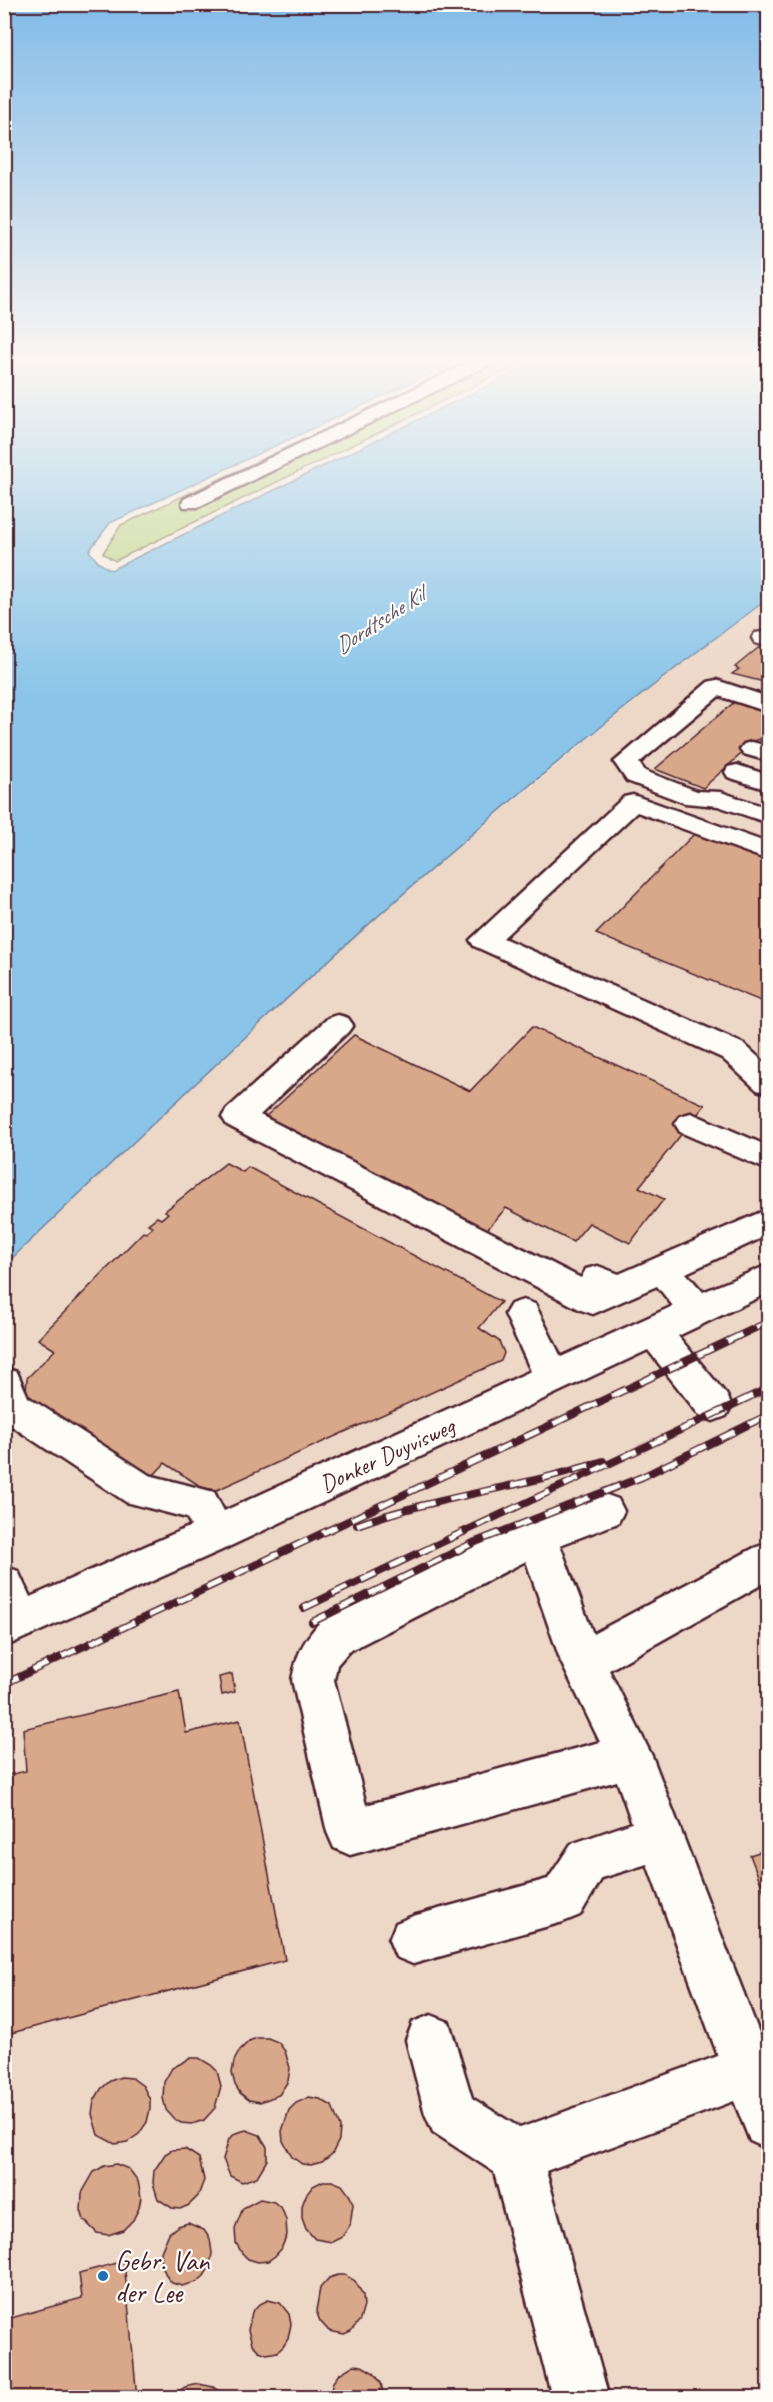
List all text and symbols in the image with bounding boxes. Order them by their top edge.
water label: Dordtsche Kil [330,578,436,660]
street label: Donker Duyvisweg [315,1410,461,1499]
place label: Gebr. Van der Lee [115,2243,211,2310]
marker: Gebr. Van der Lee [96,2269,110,2283]

